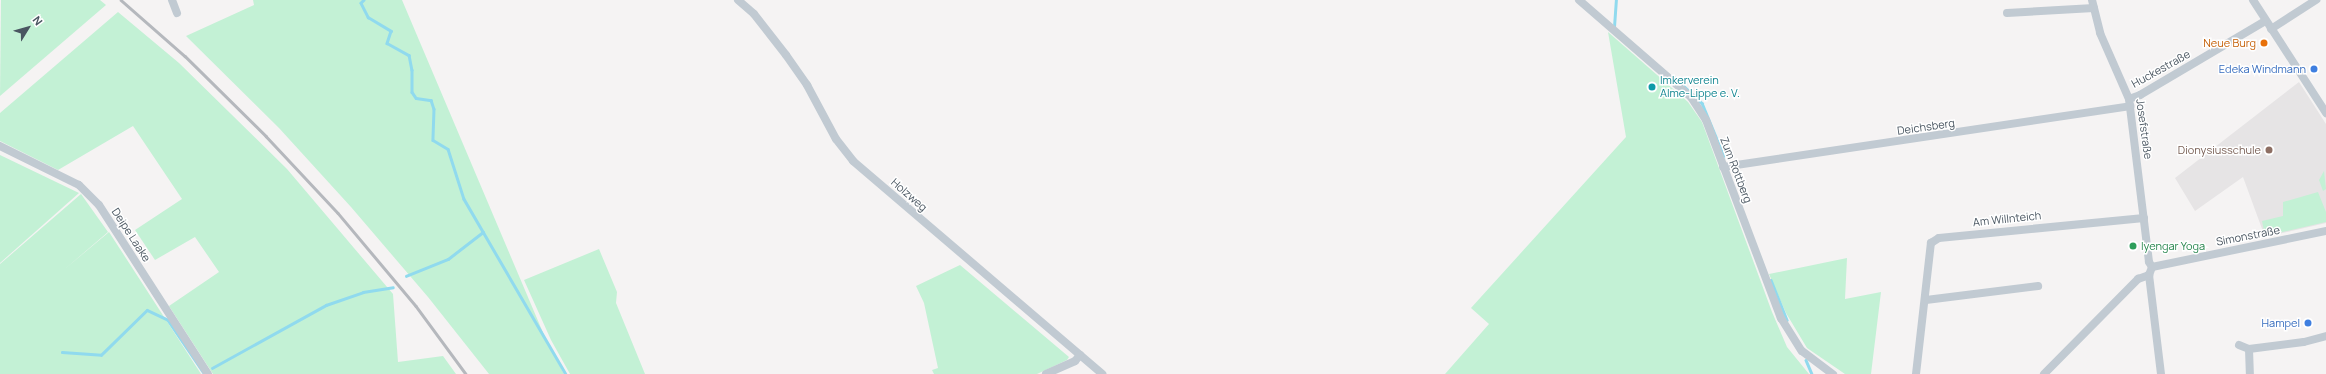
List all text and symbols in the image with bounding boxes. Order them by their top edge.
north arrow [8,8,48,48]
text: N [30,13,46,28]
place label: Neue Burg [2203,36,2256,50]
marker: Neue Burg [2259,38,2269,48]
street label: Huckestraße [2129,47,2193,91]
place label: Edeka Windmann [2219,62,2306,76]
marker: Edeka Windmann [2309,64,2319,74]
place label: Imkerverein Alme-Lippe e. V. [1660,74,1740,100]
marker: Imkerverein Alme-Lippe e. V. [1647,82,1657,92]
street label: Josefstraße [2133,98,2155,160]
street label: Deichsberg [1896,116,1956,138]
street label: Zum Rottberg [1717,135,1755,205]
place label: Dionysiusschule [2178,143,2261,157]
marker: Dionysiusschule [2264,145,2274,155]
street label: Holzweg [888,176,930,214]
street label: Deipe Laake [109,206,153,264]
street label: Am Willnteich [1972,209,2042,229]
street label: Simonstraße [2215,223,2281,249]
place label: Iyengar Yoga [2141,239,2205,253]
marker: Iyengar Yoga [2128,241,2138,251]
place label: Hampel [2262,316,2300,330]
marker: Hampel [2303,318,2313,328]

